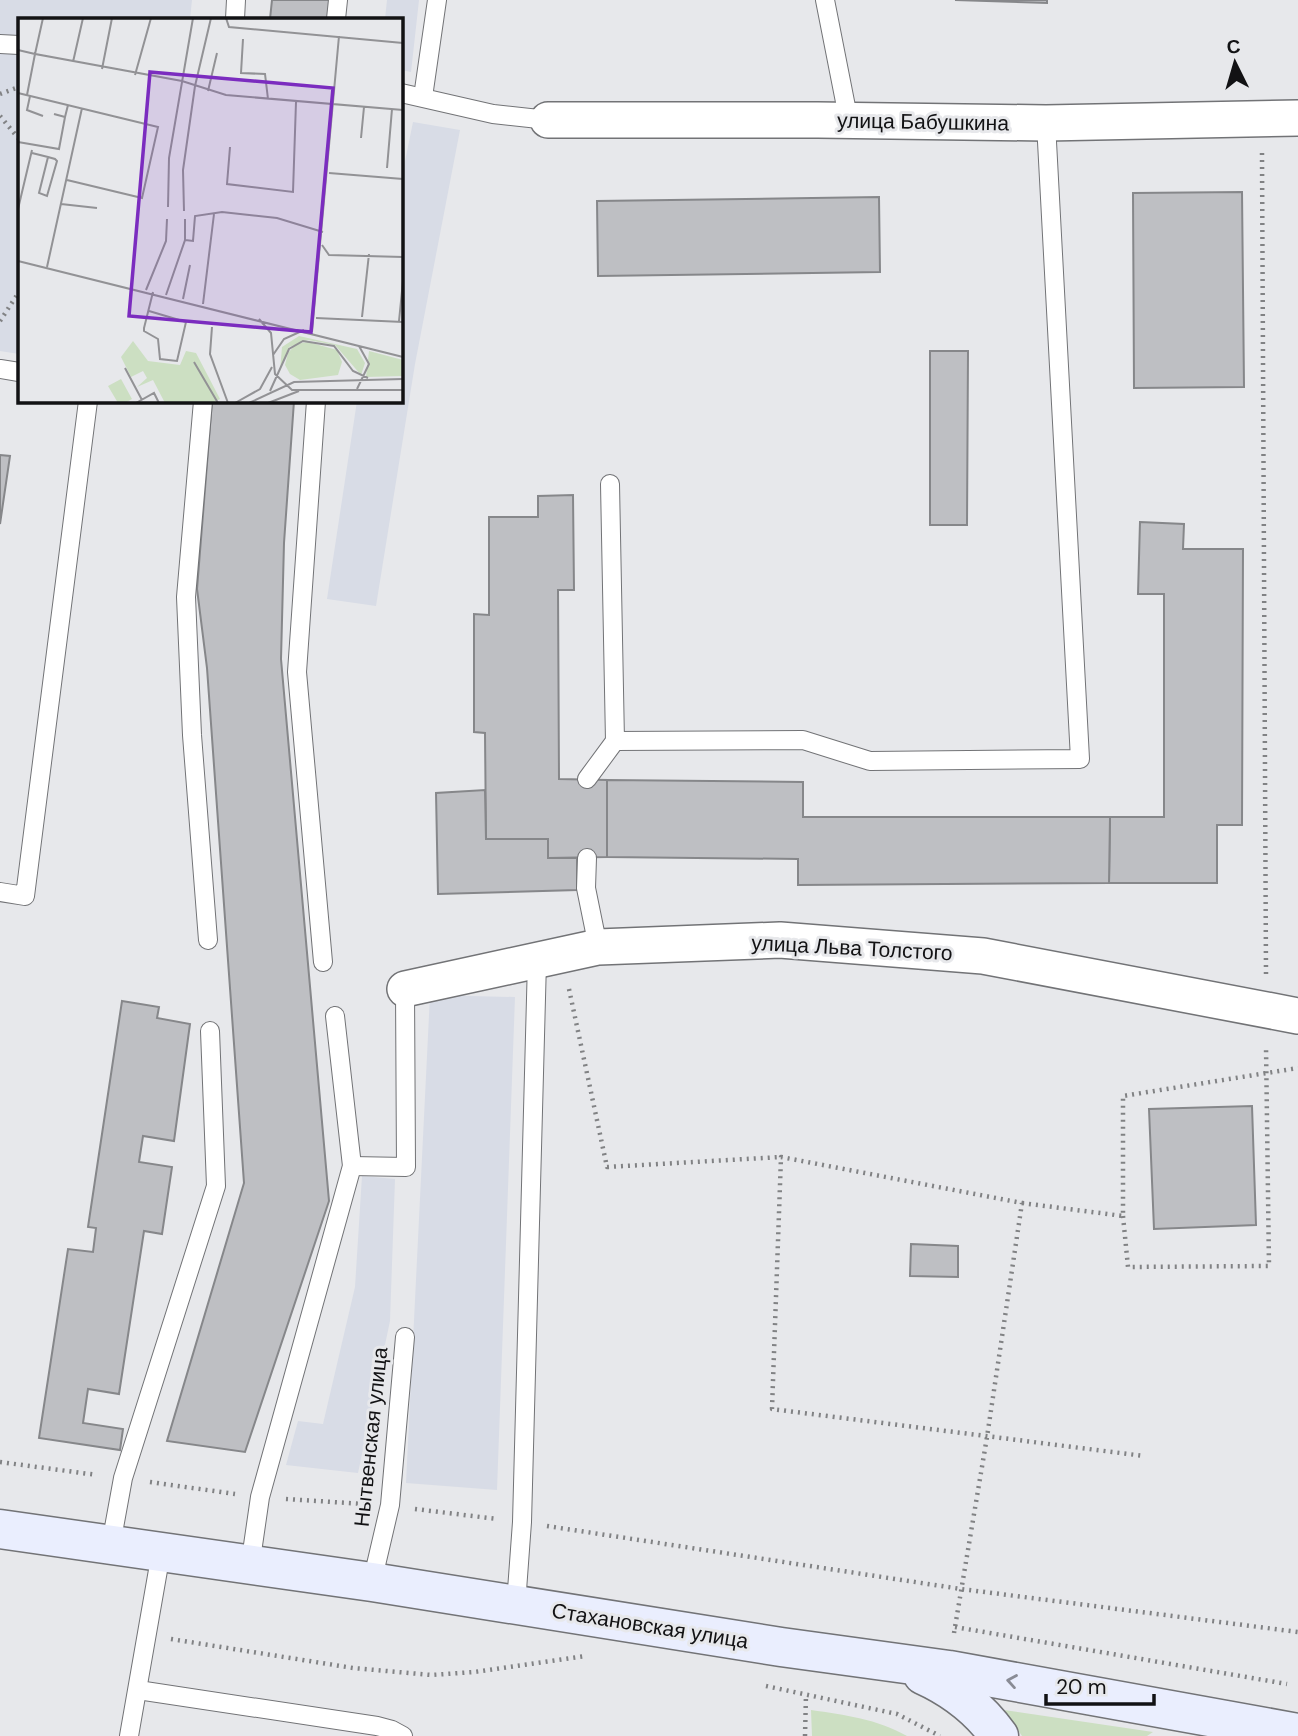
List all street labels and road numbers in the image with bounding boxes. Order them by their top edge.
street label: улица Бабушкина [837,107,1009,138]
street label: улица Льва Толстого [751,929,953,967]
street label: Нытвенская улица [348,1345,394,1528]
street label: Стахановская улица [550,1597,751,1655]

